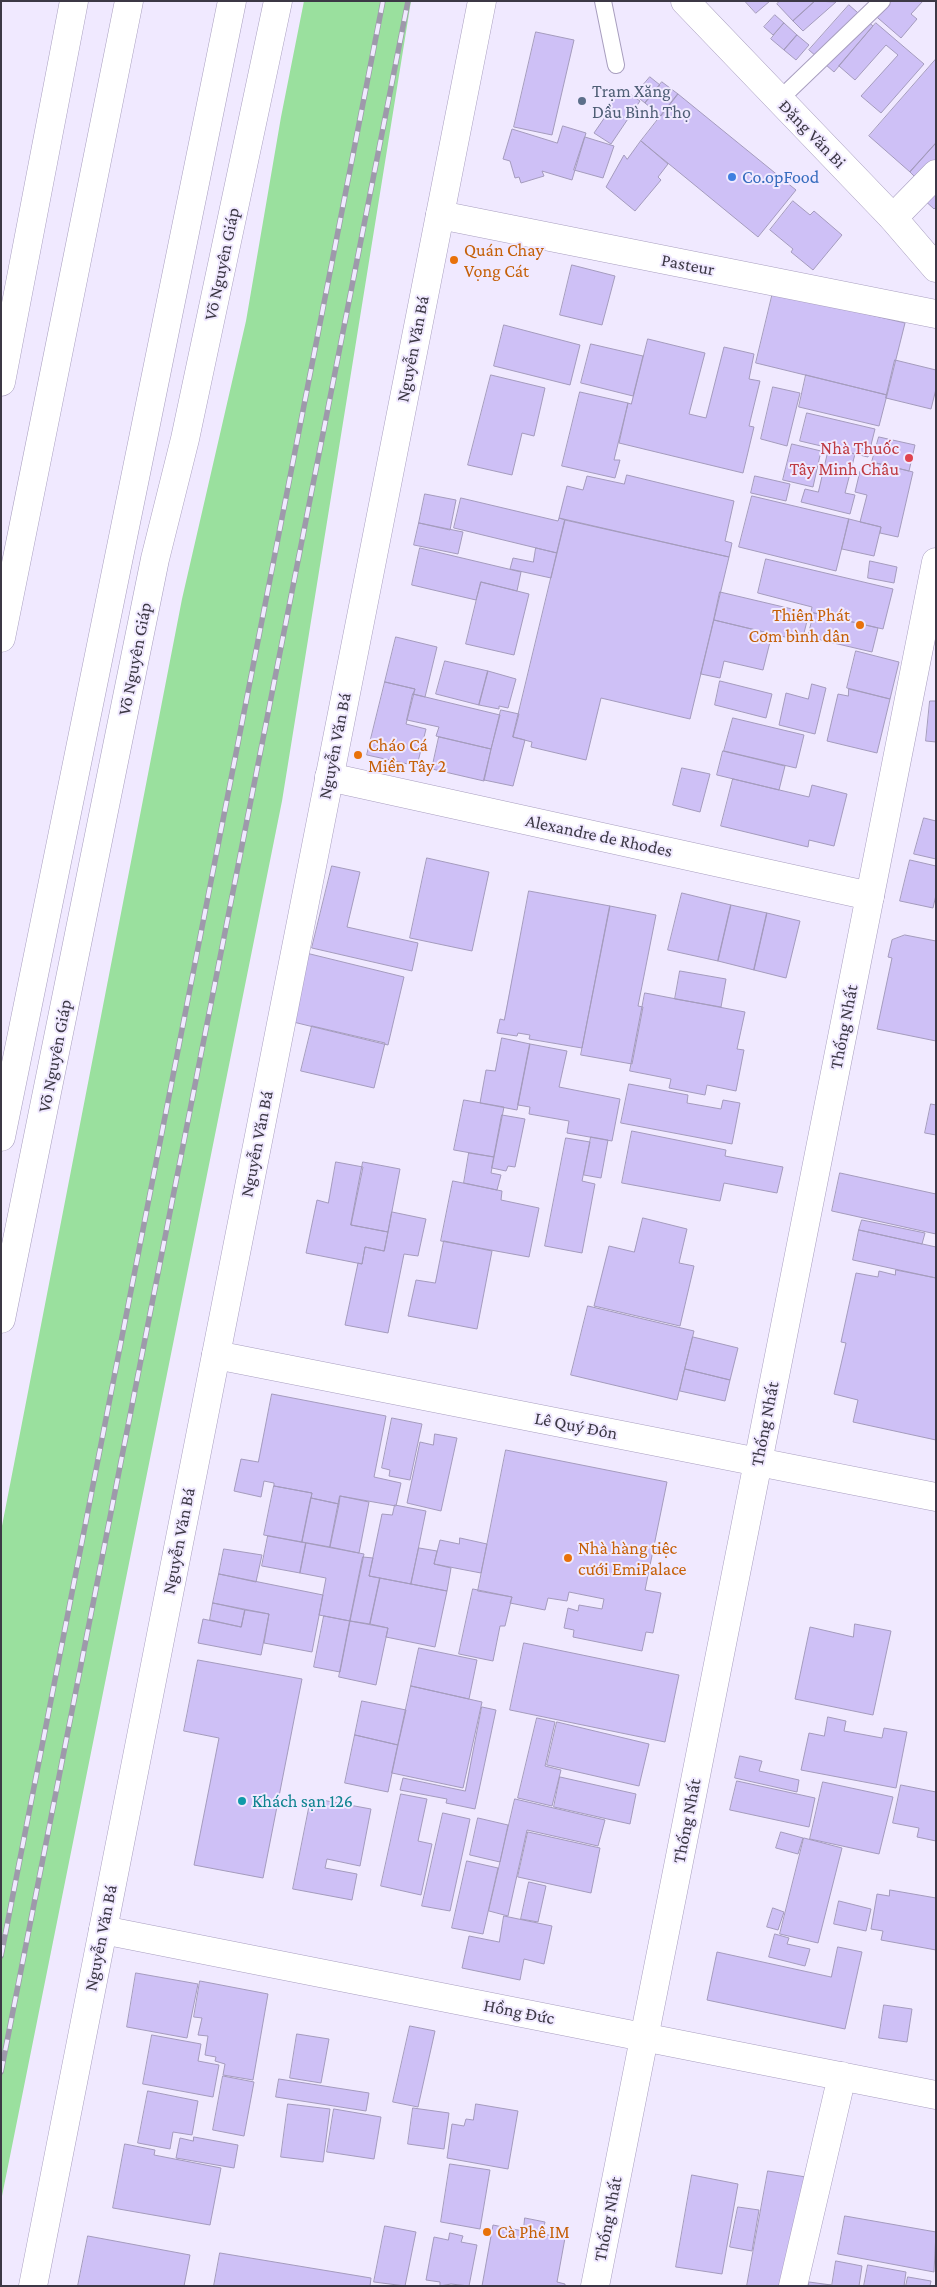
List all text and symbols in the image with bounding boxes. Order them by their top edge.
place label: Trạm Xăng Dầu Bình Thọ [592,80,691,122]
marker: Trạm Xăng Dầu Bình Thọ [576,95,588,107]
street label: Đặng Văn Bi [774,95,850,173]
place label: Co.opFood [742,166,819,188]
marker: Co.opFood [726,171,738,183]
street label: Võ Nguyên Giáp [200,206,244,322]
place label: Quán Chay Vọng Cát [464,239,544,282]
street label: Pasteur [660,249,716,281]
marker: Quán Chay Vọng Cát [448,254,460,266]
street label: Nguyễn Văn Bá [392,294,434,404]
place label: Nhà Thuốc Tây Minh Châu [789,437,899,479]
marker: Nhà Thuốc Tây Minh Châu [903,452,915,464]
street label: Võ Nguyên Giáp [113,601,157,717]
place label: Thiên Phát Cơm bình dân [749,604,850,646]
marker: Thiên Phát Cơm bình dân [854,619,866,631]
street label: Nguyễn Văn Bá [314,691,356,801]
place label: Cháo Cá Miền Tây 2 [368,734,446,776]
marker: Cháo Cá Miền Tây 2 [352,749,364,761]
street label: Alexandre de Rhodes [524,810,674,862]
street label: Thống Nhất [825,983,863,1071]
street label: Võ Nguyên Giáp [33,998,77,1114]
street label: Nguyễn Văn Bá [236,1089,278,1199]
street label: Thống Nhất [746,1380,784,1468]
street label: Lê Quý Đôn [533,1407,619,1445]
street label: Nguyễn Văn Bá [158,1486,200,1596]
place label: Nhà hàng tiệc cưới EmiPalace [578,1537,686,1580]
marker: Nhà hàng tiệc cưới EmiPalace [562,1552,574,1564]
street label: Thống Nhất [668,1777,706,1865]
place label: Khách sạn 126 [252,1790,353,1812]
marker: Khách sạn 126 [236,1795,248,1807]
street label: Nguyễn Văn Bá [80,1883,122,1993]
street label: Hồng Đức [482,1995,556,2029]
street label: Thống Nhất [589,2175,627,2263]
place label: Cà Phê IM [497,2221,570,2243]
marker: Cà Phê IM [481,2226,493,2238]

